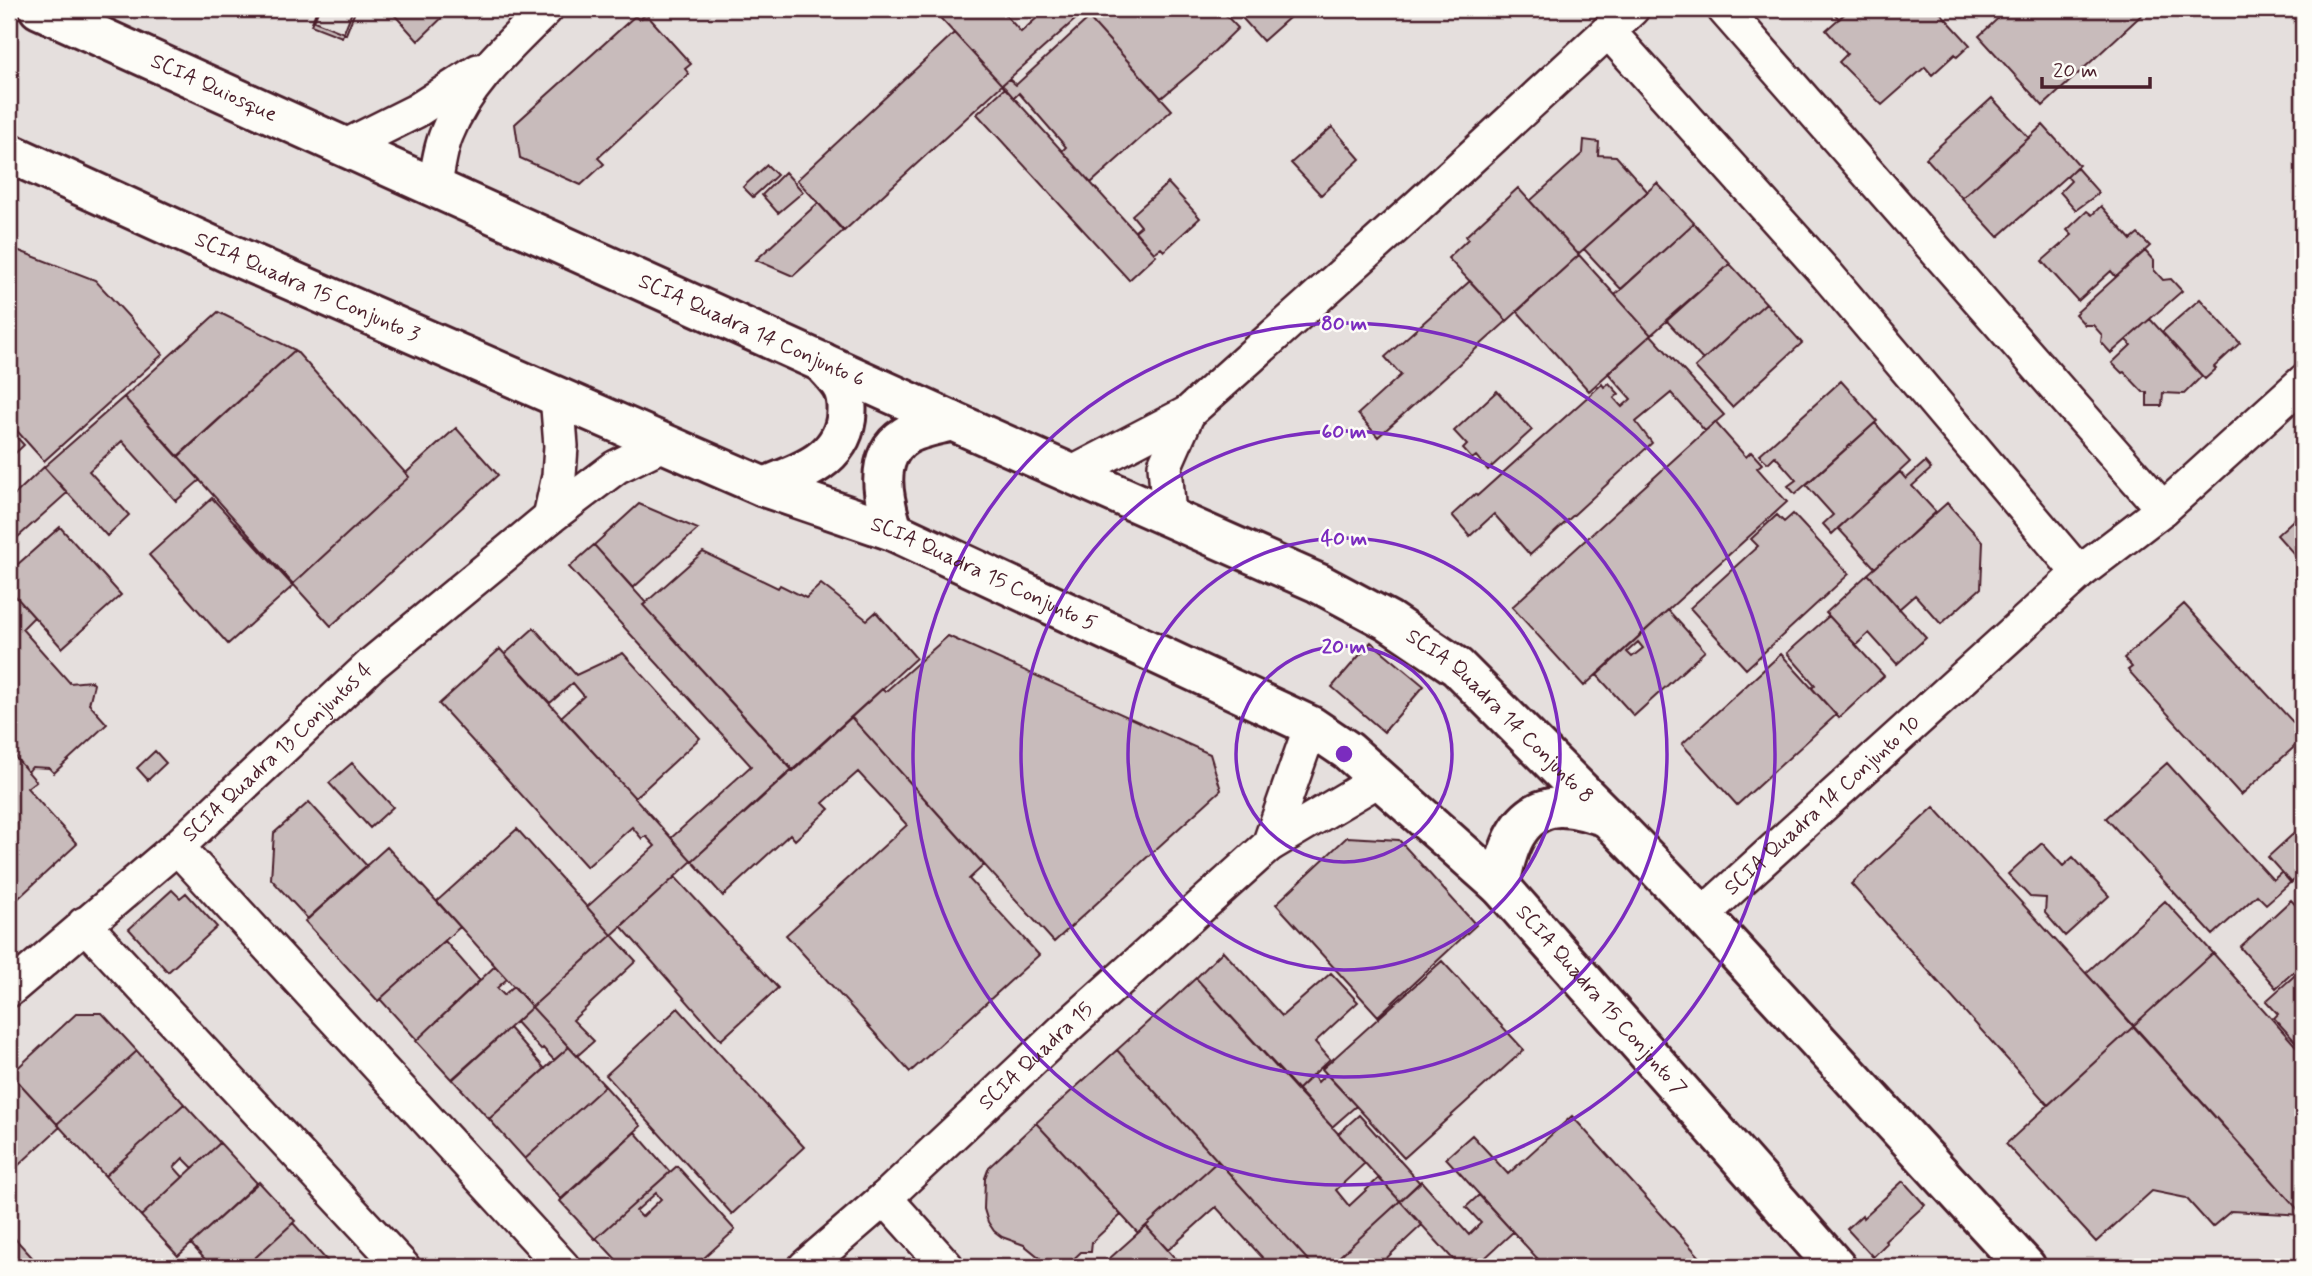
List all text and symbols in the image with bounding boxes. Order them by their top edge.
scale bar [2042,46,2151,90]
street label: SCIA Quiosque [146,47,282,129]
text: 20 m [2053,57,2098,85]
street label: SCIA Quadra 15 Conjunto 3 [190,226,424,349]
street label: SCIA Quadra 14 Conjunto 6 [634,267,870,394]
text: 80 m [1321,310,1367,338]
text: 60 m [1321,418,1367,446]
street label: SCIA Quadra 15 Conjunto 5 [867,510,1101,638]
text: 40 m [1321,525,1368,553]
street label: SCIA Quadra 14 Conjunto 8 [1400,622,1600,810]
text: 20 m [1322,633,1367,661]
street label: SCIA Quadra 13 Conjuntos 4 [177,656,379,849]
street label: SCIA Quadra 14 Conjunto 10 [1718,709,1927,902]
centre of rings [1332,742,1356,766]
street label: SCIA Quadra 15 Conjunto 7 [1509,899,1693,1102]
street label: SCIA Quadra 15 [973,996,1099,1117]

